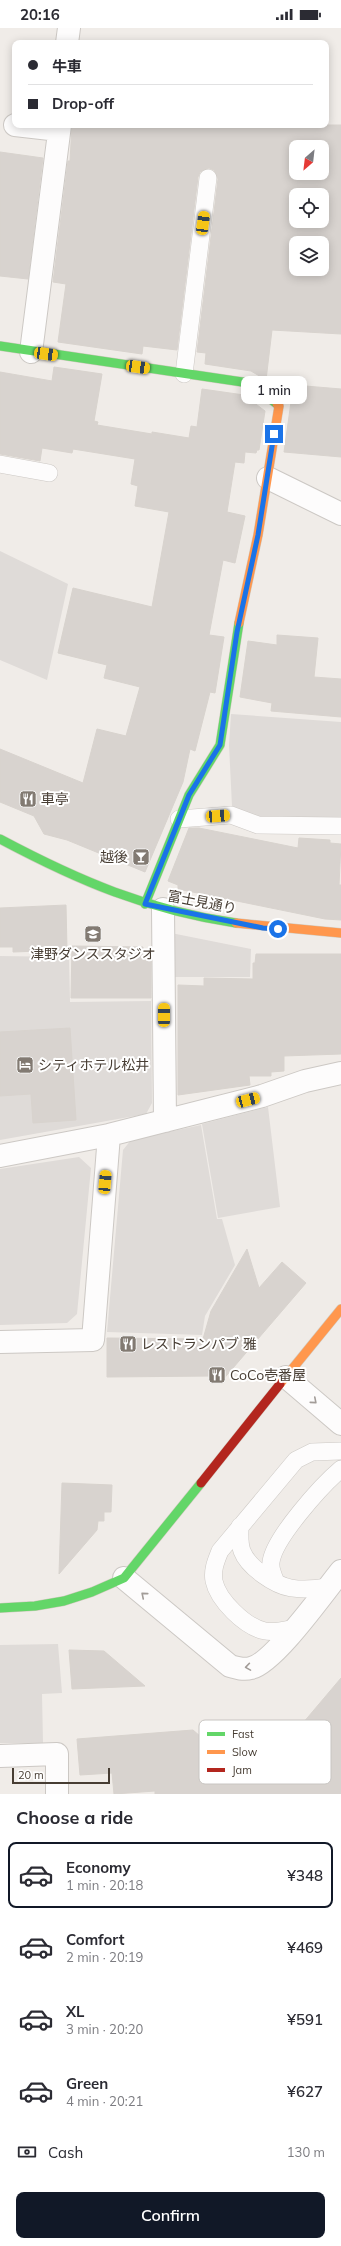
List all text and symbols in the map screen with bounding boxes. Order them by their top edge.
text: 20:16 [20,5,60,24]
text: 牛車 [52,57,82,76]
text: Drop-off [52,94,114,113]
north arrow [289,140,329,180]
map controls [289,140,329,276]
button: locate [289,188,329,228]
car [195,210,211,236]
button: layers [289,236,329,276]
car [33,346,59,362]
car [125,359,151,375]
callout: 1 min [241,376,307,404]
text: 1 min [257,382,291,398]
route end [265,425,283,443]
restaurant icon: 車亭 [18,789,38,809]
place label: 車亭 [41,790,69,808]
car [206,809,230,823]
bar icon: 越後 [131,847,151,867]
place label: 越後 [100,848,128,866]
street label: 富士見通り [166,886,238,918]
route start [269,920,287,938]
school or university icon: 津野ダンススタジオ [83,924,103,944]
place label: 津野ダンススタジオ [30,945,156,963]
car [158,1003,170,1027]
hotel icon: シティホテル松井 [15,1055,35,1075]
place label: シティホテル松井 [38,1056,149,1074]
car [235,1091,261,1109]
car [98,1170,112,1194]
restaurant icon: レストランパブ 雅 [118,1334,138,1354]
place label: レストランパブ 雅 [141,1335,257,1353]
restaurant icon: CoCo壱番屋 [207,1365,227,1385]
place label: CoCo壱番屋 [230,1366,306,1384]
one-way arrow [309,1396,316,1403]
one-way arrow [141,1593,149,1600]
one-way arrow [245,1663,251,1671]
legend [199,1720,331,1784]
text: Fast [232,1727,254,1741]
text: Slow [232,1745,258,1759]
text: Jam [232,1763,252,1777]
scale bar [12,1766,110,1785]
text: 20 m [18,1768,44,1782]
text: Choose a ride [16,1806,133,1829]
icon: car [18,1857,54,1893]
text: Economy [66,1858,131,1877]
text: ¥348 [287,1866,323,1885]
text: 1 min · 20:18 [66,1877,143,1893]
icon: car [18,1929,54,1965]
text: Comfort [66,1930,124,1949]
text: ¥469 [287,1938,323,1957]
text: 2 min · 20:19 [66,1949,143,1965]
icon: car [18,2001,54,2037]
text: XL [66,2002,84,2021]
text: ¥591 [287,2010,323,2029]
text: 3 min · 20:20 [66,2021,143,2037]
icon: car [18,2073,54,2109]
text: Green [66,2074,108,2093]
text: ¥627 [287,2082,323,2101]
text: 4 min · 20:21 [66,2093,143,2109]
icon: cash [16,2141,38,2163]
text: Cash [48,2143,83,2162]
text: 130 m [287,2144,325,2160]
button: Confirm [16,2192,325,2238]

